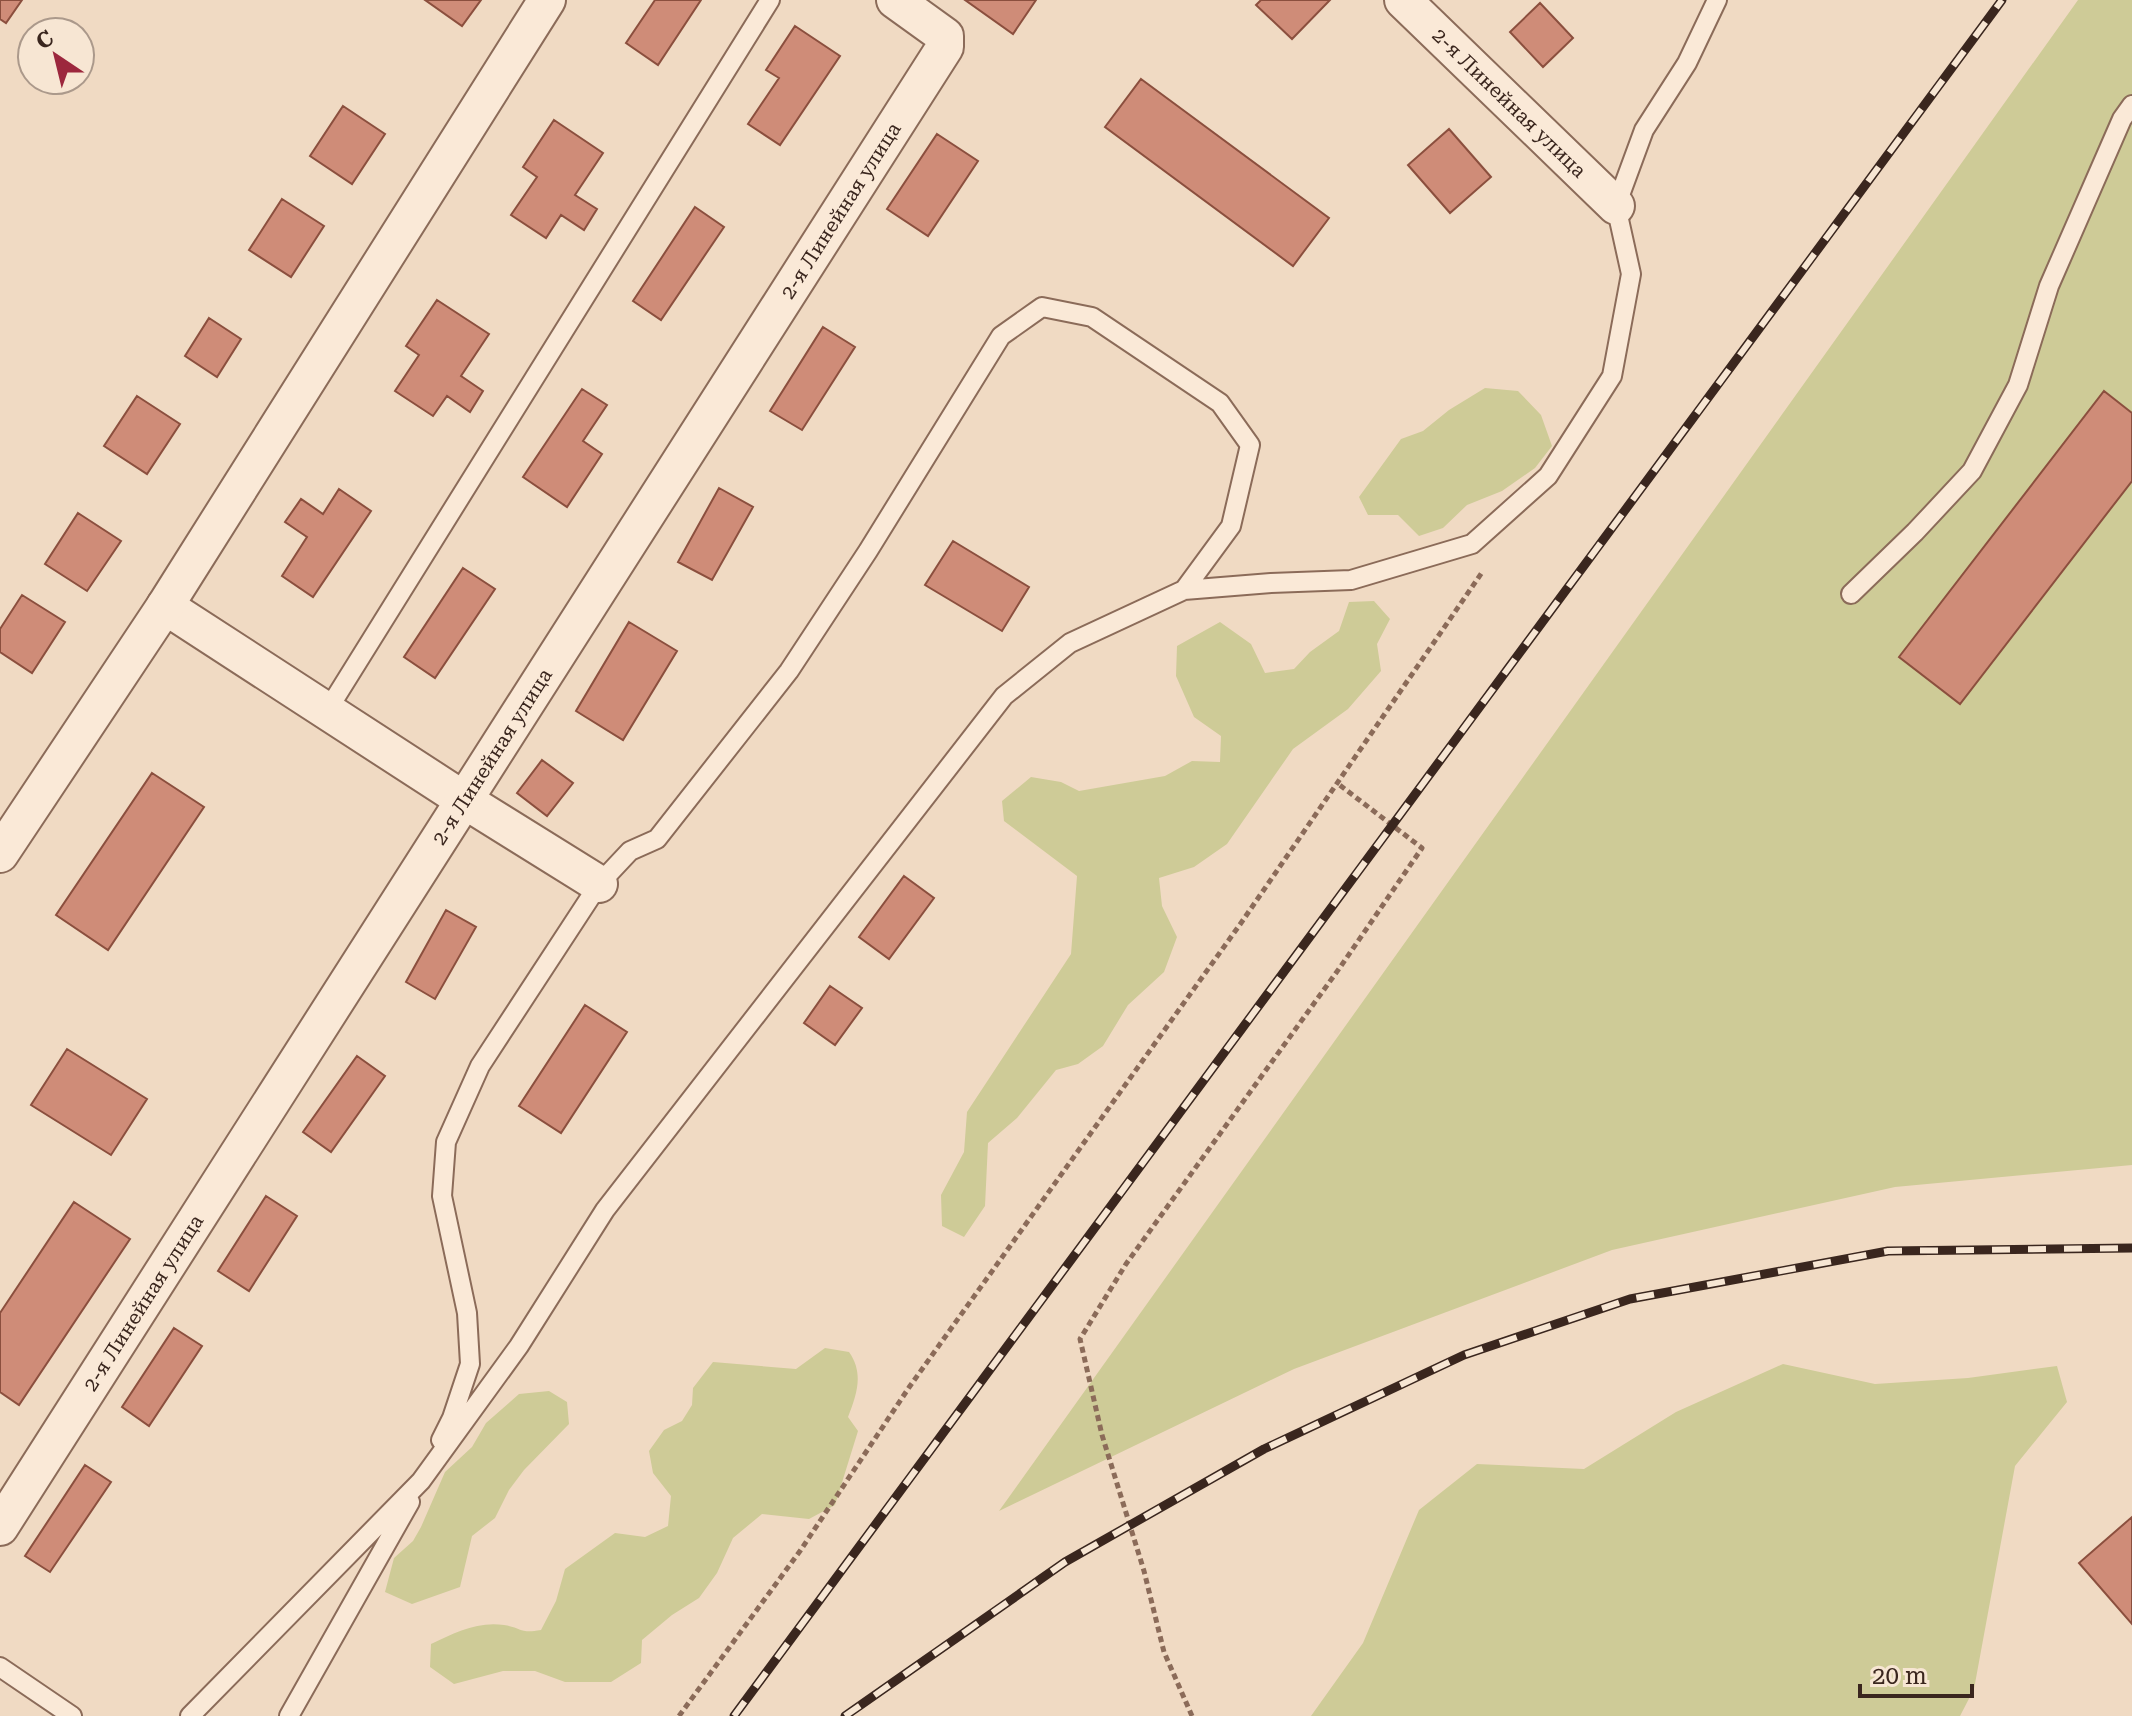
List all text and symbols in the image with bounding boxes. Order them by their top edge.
north arrow [16,16,96,96]
street label: 2-я Линейная улица [1428,23,1591,183]
text: С [31,25,58,55]
street label: 2-я Линейная улица [775,118,906,303]
street label: 2-я Линейная улица [427,664,557,849]
street label: 2-я Линейная улица [78,1210,208,1395]
scale bar [1860,1648,1972,1698]
text: 20 m [1872,1662,1927,1690]

